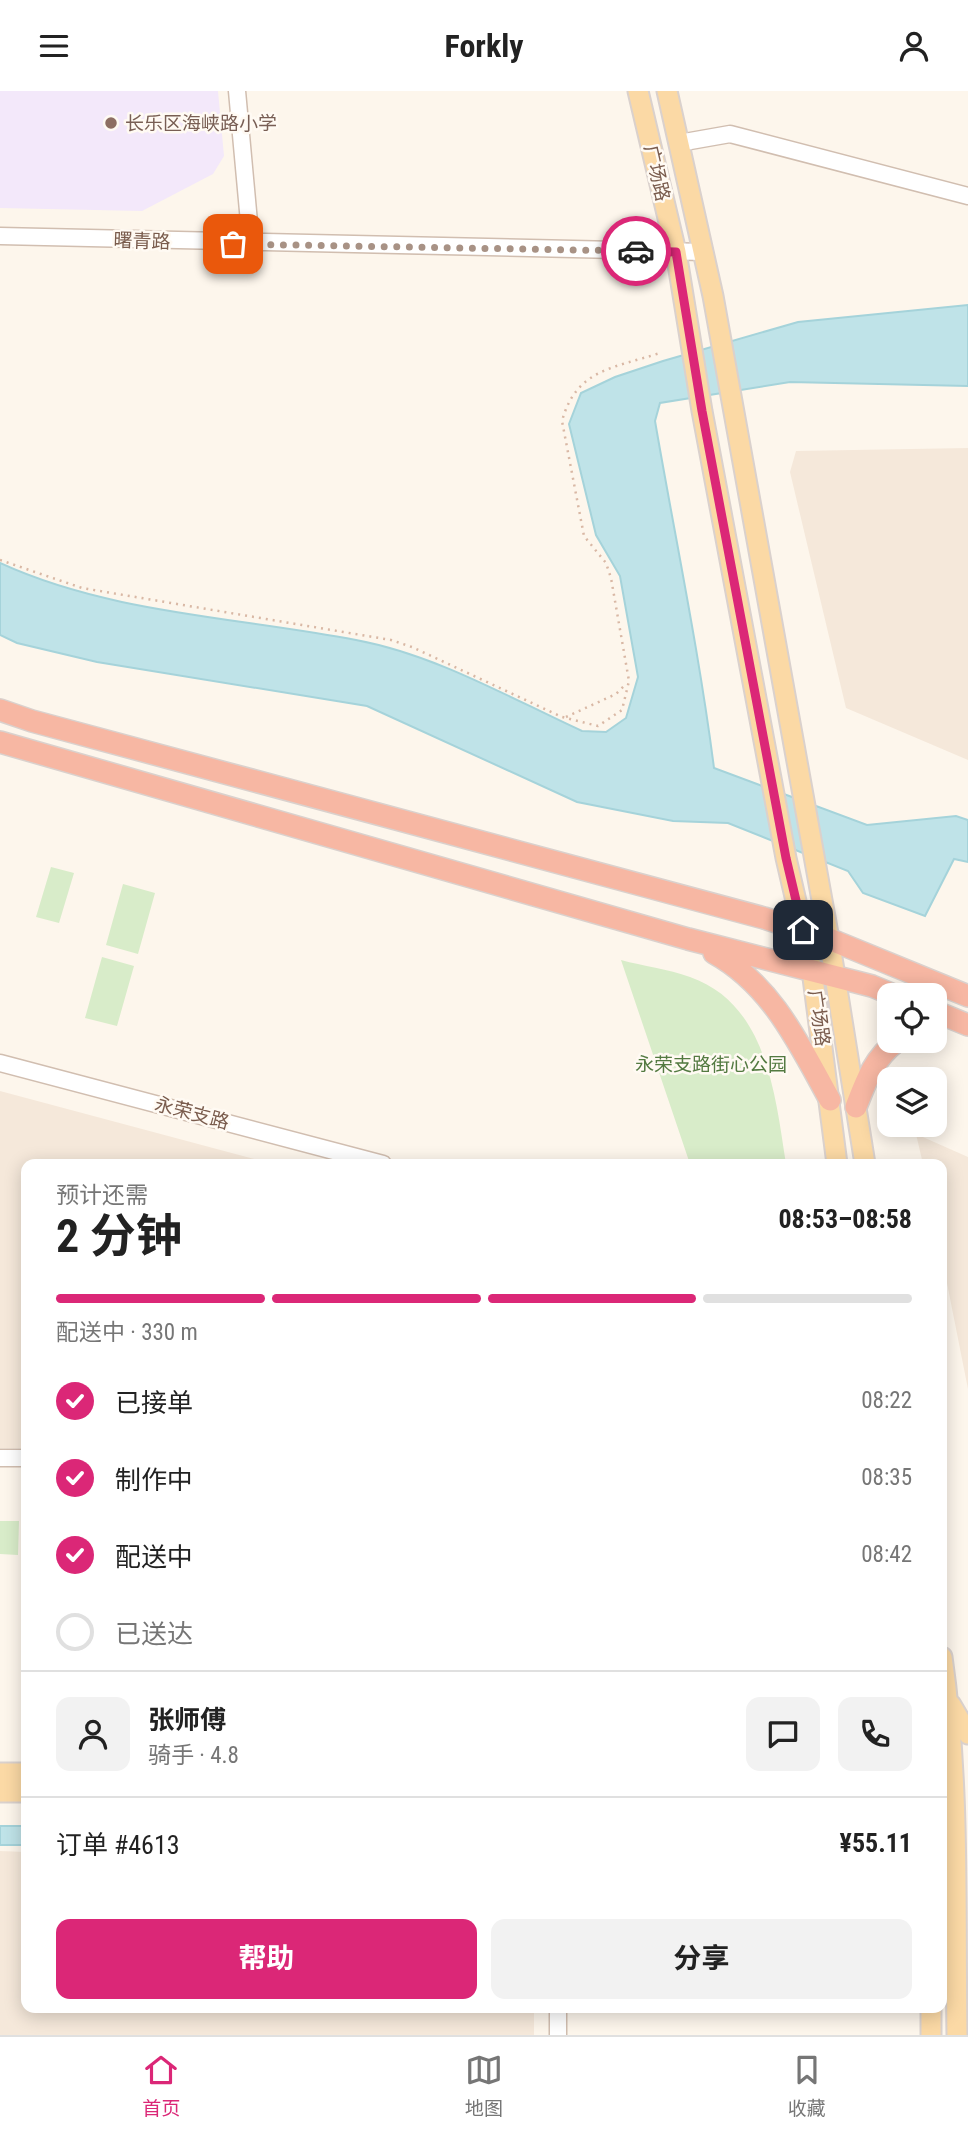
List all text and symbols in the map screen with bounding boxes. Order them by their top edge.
icon: menu [35,27,73,65]
text: Forkly [444,27,524,65]
icon: person [895,27,933,65]
place label: 长乐区海峡路小学 [125,112,277,135]
marker: 长乐区海峡路小学 [103,115,119,131]
street label: 广场路 [639,143,675,203]
pin [203,214,263,274]
courier [601,216,671,286]
icon: bag [214,225,252,263]
street label: 曙青路 [113,229,171,253]
icon: car [617,232,655,270]
pin [773,900,833,960]
icon: home [784,911,822,949]
map controls [877,983,947,1137]
button: locate [877,983,947,1053]
street label: 广场路 [804,988,834,1048]
park label: 永荣支路街心公园 [635,1053,787,1076]
button: layers [877,1067,947,1137]
street label: 永荣支路 [152,1092,232,1134]
text: 预计还需 [56,1182,148,1209]
text: 08:53–08:58 [778,1204,912,1234]
text: 2 分钟 [56,1209,182,1263]
text: 配送中 · 330 m [56,1319,198,1346]
icon: check [56,1382,94,1420]
text: 08:22 [861,1387,912,1414]
text: 已接单 [115,1388,193,1418]
icon: check [56,1459,94,1497]
text: 08:35 [861,1464,912,1491]
text: 制作中 [115,1465,193,1495]
icon: check [56,1536,94,1574]
text: 08:42 [861,1541,912,1568]
text: 配送中 [115,1542,193,1572]
text: 已送达 [115,1619,193,1649]
button: person [56,1697,130,1771]
button: chat [746,1697,820,1771]
button: phone [838,1697,912,1771]
text: 张师傅 [148,1705,226,1735]
text: 骑手 · 4.8 [148,1742,239,1769]
text: ¥55.11 [840,1828,912,1858]
text: 订单 #4613 [56,1830,180,1860]
button: 帮助 [56,1919,477,1999]
button: 分享 [491,1919,912,1999]
tab: 首页 [142,2051,180,2120]
tab: 地图 [465,2051,503,2120]
tab: 收藏 [788,2051,826,2120]

